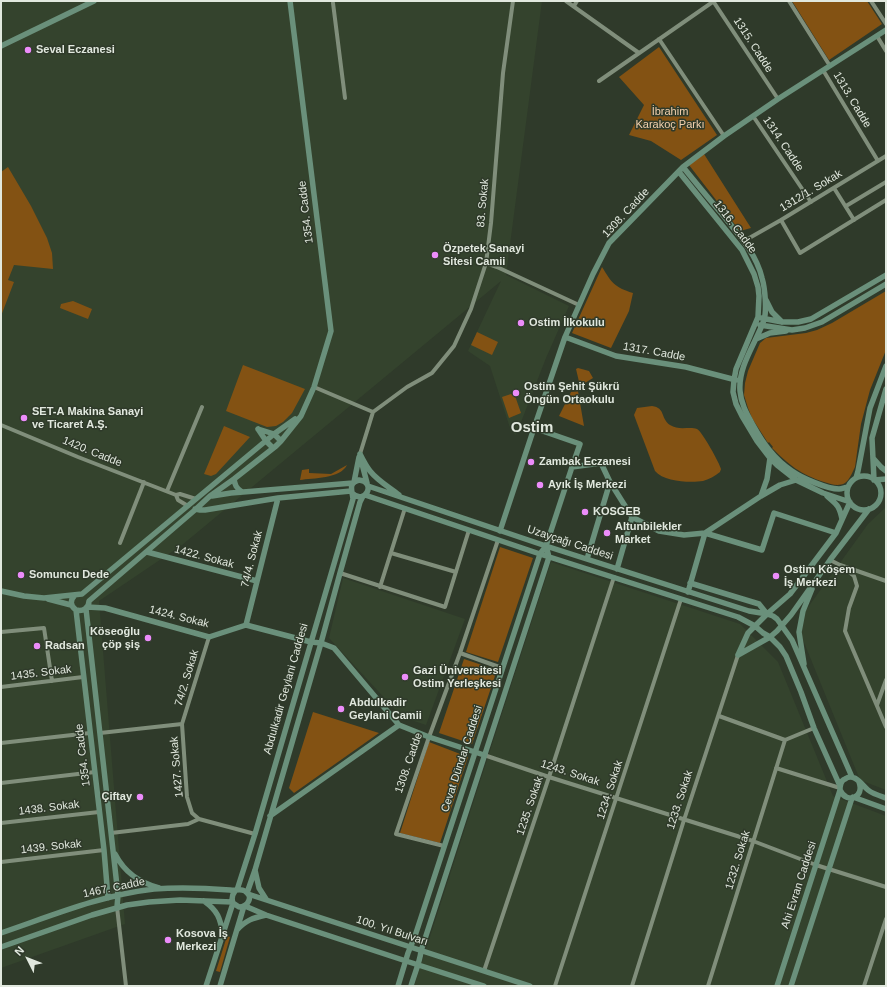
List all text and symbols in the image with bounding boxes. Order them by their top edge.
street label: 1315. Cadde [730,15,776,75]
place label: Seval Eczanesi [36,43,115,57]
marker: Seval Eczanesi [23,45,33,55]
street label: 1313. Cadde [830,70,874,130]
park label: İbrahim Karakoç Parkı [635,105,705,131]
street label: 1314. Cadde [760,114,806,174]
street label: 1312/1. Sokak [777,167,845,215]
street label: 83. Sokak [474,178,492,228]
street label: 1354. Cadde [296,180,316,244]
street label: 1308. Cadde [600,185,652,241]
street label: 1316. Cadde [711,198,759,256]
place label: Özpetek Sanayi Sitesi Camii [443,242,524,268]
marker: Özpetek Sanayi Sitesi Camii [430,250,440,260]
place label: Ostim İlkokulu [529,316,605,330]
marker: Ostim İlkokulu [516,318,526,328]
street label: 1317. Cadde [622,340,686,364]
place label: Ostim Şehit Şükrü Öngün Ortaokulu [524,380,619,406]
marker: Ostim Şehit Şükrü Öngün Ortaokulu [511,388,521,398]
place label: SET-A Makina Sanayi ve Ticaret A.Ş. [32,405,143,431]
marker: SET-A Makina Sanayi ve Ticaret A.Ş. [19,413,29,423]
district label: Ostim [511,419,553,437]
street label: 1420. Cadde [60,434,124,470]
place label: Zambak Eczanesi [539,455,631,469]
marker: Zambak Eczanesi [526,457,536,467]
place label: Ayık İş Merkezi [548,478,626,492]
marker: Ayık İş Merkezi [535,480,545,490]
place label: KOSGEB [593,505,641,519]
marker: KOSGEB [580,507,590,517]
place label: Altunbilekler Market [615,520,682,546]
street label: Uzayçağı Caddesi [526,523,614,563]
marker: Altunbilekler Market [602,528,612,538]
street label: 74/4. Sokak [239,529,265,589]
street label: 1422. Sokak [173,543,235,571]
place label: Ostim Köşem İş Merkezi [784,563,855,589]
place label: Somuncu Dede [29,568,109,582]
marker: Somuncu Dede [16,570,26,580]
marker: Ostim Köşem İş Merkezi [771,571,781,581]
street label: 1424. Sokak [148,603,210,631]
street label: Abdulkadir Geylani Caddesi [261,622,311,756]
place label: Köseoğlu çöp şiş [90,625,140,651]
marker: Köseoğlu çöp şiş [143,633,153,643]
place label: Radsan [45,639,85,653]
marker: Radsan [32,641,42,651]
street label: 74/2. Sokak [172,648,202,708]
street label: 1435. Sokak [10,663,72,683]
place label: Gazi Üniversitesi Ostim Yerleşkesi [413,664,502,690]
marker: Gazi Üniversitesi Ostim Yerleşkesi [400,672,410,682]
place label: Abdulkadir Geylani Camii [349,696,422,722]
marker: Abdulkadir Geylani Camii [336,704,346,714]
street label: Cevat Dündar Caddesi [439,704,485,814]
street label: 1354. Cadde [73,723,93,787]
street label: 1308. Cadde [393,731,425,795]
street label: 1427. Sokak [168,736,186,798]
street label: 1243. Sokak [539,757,601,789]
street label: 1234. Sokak [594,759,626,821]
street label: 1233. Sokak [664,769,696,831]
street label: 1235. Sokak [514,775,546,837]
place label: Çiftay [101,790,132,804]
marker: Çiftay [135,792,145,802]
street label: 1438. Sokak [18,798,80,818]
street label: 1232. Sokak [723,829,753,891]
street label: 1439. Sokak [20,837,82,857]
street label: Ahi Evran Caddesi [779,840,819,930]
street label: 1467. Cadde [82,875,146,901]
street label: 100. Yıl Bulvarı [354,913,430,949]
place label: Kosova İş Merkezi [176,927,228,953]
marker: Kosova İş Merkezi [163,935,173,945]
north arrow [8,939,48,979]
text: N [12,944,26,958]

